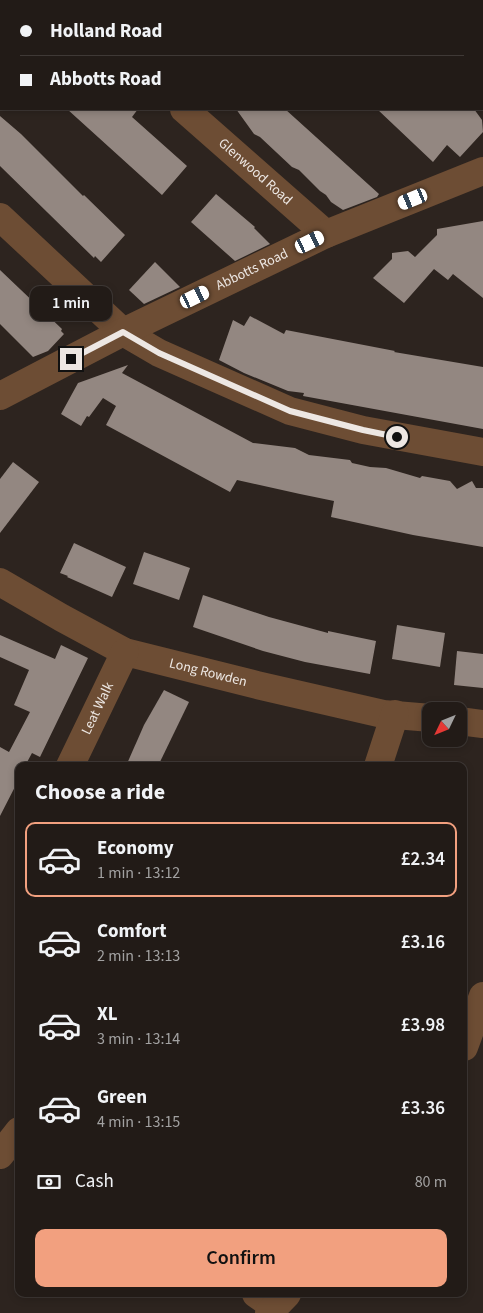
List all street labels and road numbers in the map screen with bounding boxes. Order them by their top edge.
street label: Glenwood Road [214,134,297,210]
street label: Abbotts Road [212,244,292,296]
street label: Long Rowden [167,653,249,692]
street label: Leat Walk [77,679,119,738]

